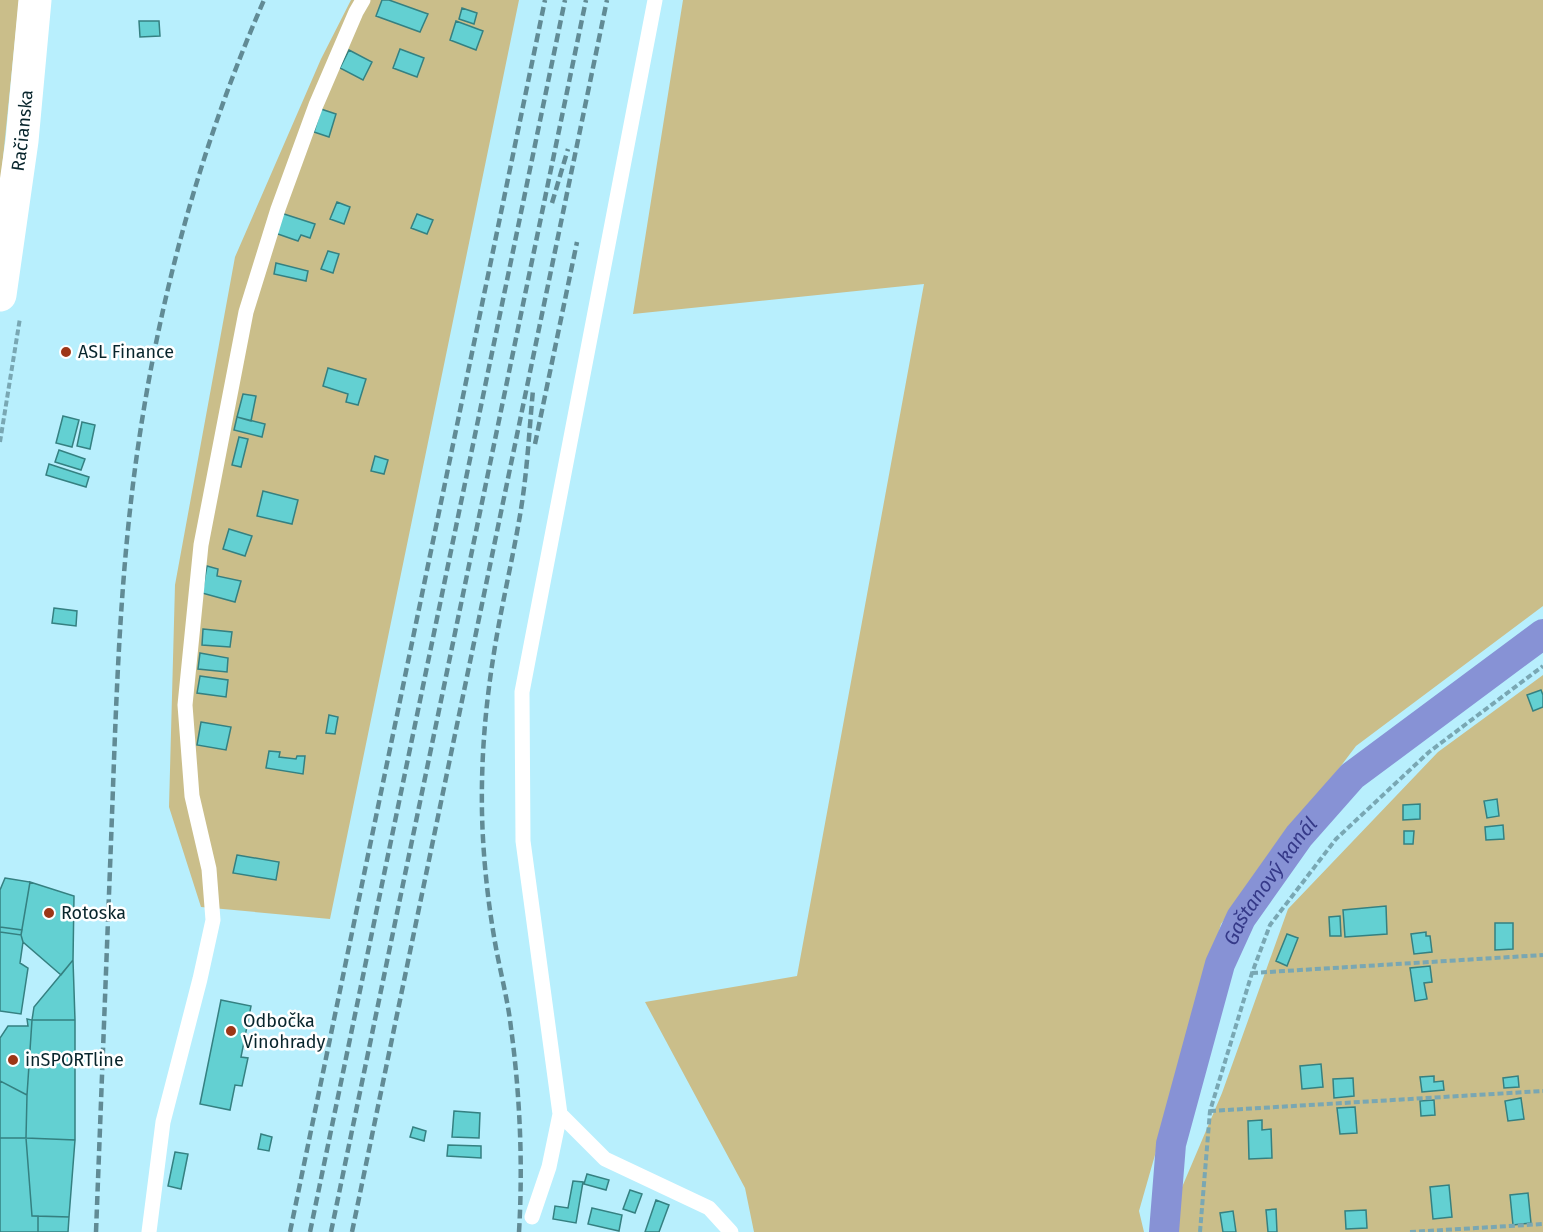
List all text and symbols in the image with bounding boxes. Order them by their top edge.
street label: Račianska [7,89,38,173]
place label: ASL Finance [78,341,174,363]
marker: ASL Finance [59,345,73,359]
water label: Gaštanový kanál [1218,812,1322,949]
place label: Rotoska [61,902,126,924]
marker: Rotoska [42,906,56,920]
place label: Odbočka Vinohrady [243,1010,326,1053]
marker: Odbočka Vinohrady [224,1024,238,1038]
place label: inSPORTline [25,1049,124,1071]
marker: inSPORTline [6,1053,20,1067]

